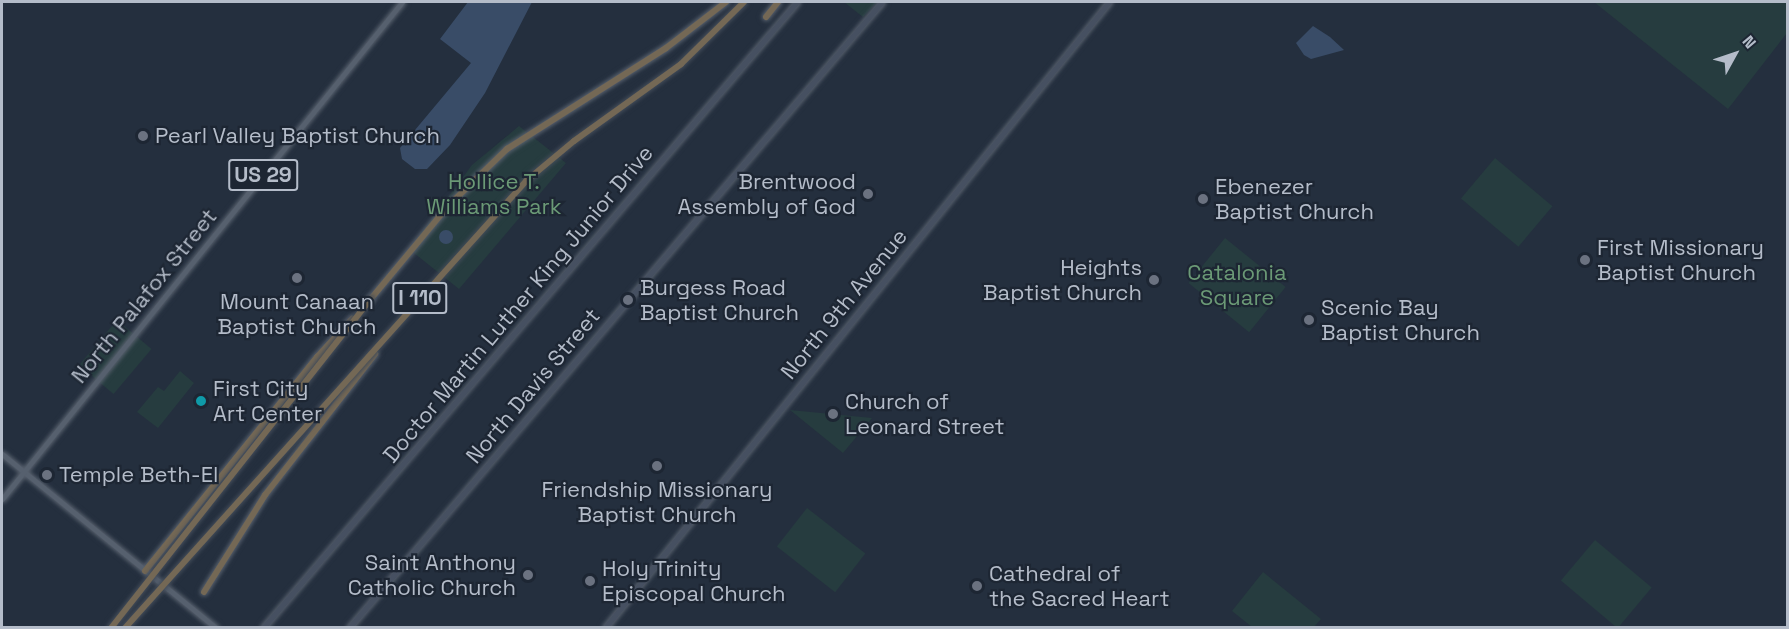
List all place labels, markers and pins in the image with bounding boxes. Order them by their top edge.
place label: Pearl Valley Baptist Church [155,123,440,149]
marker: Pearl Valley Baptist Church [136,129,150,143]
place label: Brentwood Assembly of God [678,168,856,220]
place label: Ebenezer Baptist Church [1215,173,1374,224]
marker: Brentwood Assembly of God [861,187,875,201]
marker: Ebenezer Baptist Church [1196,192,1210,206]
place label: First Missionary Baptist Church [1597,234,1764,286]
marker: First Missionary Baptist Church [1578,253,1592,267]
place label: Heights Baptist Church [983,254,1142,306]
marker: Mount Canaan Baptist Church [290,271,304,285]
marker: Heights Baptist Church [1147,273,1161,287]
place label: Burgess Road Baptist Church [640,274,799,326]
place label: Mount Canaan Baptist Church [218,288,376,340]
marker: Burgess Road Baptist Church [621,293,635,307]
place label: Scenic Bay Baptist Church [1321,294,1480,346]
marker: Scenic Bay Baptist Church [1302,313,1316,327]
place label: First City Art Center [213,375,322,427]
place label: Church of Leonard Street [845,388,1005,440]
marker: First City Art Center [194,394,208,408]
marker: Church of Leonard Street [826,407,840,421]
marker: Friendship Missionary Baptist Church [650,459,664,473]
place label: Temple Beth-El [59,462,218,488]
marker: Temple Beth-El [40,468,54,482]
place label: Friendship Missionary Baptist Church [541,476,773,528]
place label: Saint Anthony Catholic Church [348,549,516,600]
place label: Holy Trinity Episcopal Church [602,555,786,606]
place label: Cathedral of the Sacred Heart [989,560,1170,612]
marker: Saint Anthony Catholic Church [521,568,535,582]
marker: Holy Trinity Episcopal Church [583,574,597,588]
marker: Cathedral of the Sacred Heart [970,579,984,593]

